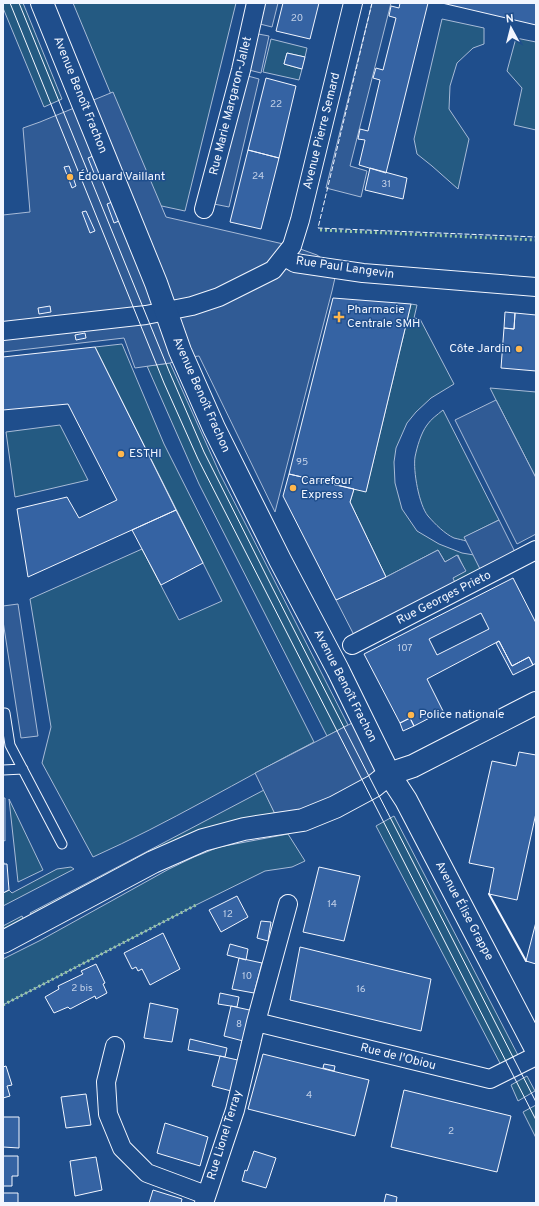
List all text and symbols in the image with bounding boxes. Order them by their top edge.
north arrow [491,8,531,48]
house number: 20 [291,12,303,25]
text: N [505,12,515,26]
street label: Avenue Benoît Frachon [49,34,111,156]
street label: Rue Marie Margaron-Jallet [206,35,256,177]
street label: Avenue Pierre Semard [300,71,344,191]
house number: 22 [270,98,282,111]
place label: Édouard Vaillant [78,169,165,185]
house number: 24 [252,170,264,183]
marker: Édouard Vaillant [65,172,75,182]
house number: 31 [381,178,391,191]
street label: Rue Paul Langevin [295,253,395,283]
place label: Pharmacie Centrale SMH [347,302,420,332]
marker: Pharmacie Centrale SMH [334,312,344,322]
street label: Avenue Benoît Frachon [168,335,234,455]
place label: Côte Jardin [449,341,511,357]
marker: Côte Jardin [514,344,524,354]
place label: ESTHI [129,446,162,462]
marker: ESTHI [116,449,126,459]
house number: 95 [296,456,308,469]
place label: Carrefour Express [301,473,353,503]
marker: Carrefour Express [288,483,298,493]
street label: Rue Georges Prieto [394,567,494,629]
street label: Avenue Benoît Frachon [310,627,380,745]
house number: 107 [397,642,413,655]
place label: Police nationale [419,707,505,723]
marker: Police nationale [406,710,416,720]
street label: Avenue Élise Grappe [431,859,497,963]
house number: 14 [327,898,337,911]
house number: 12 [223,908,233,921]
house number: 10 [242,970,252,983]
house number: 2 bis [71,982,93,995]
house number: 16 [356,983,366,996]
house number: 8 [236,1018,242,1031]
street label: Rue de l'Obiou [358,1040,438,1074]
street label: Rue Lionel Terray [204,1088,246,1182]
house number: 4 [306,1089,312,1102]
house number: 2 [448,1125,454,1138]

